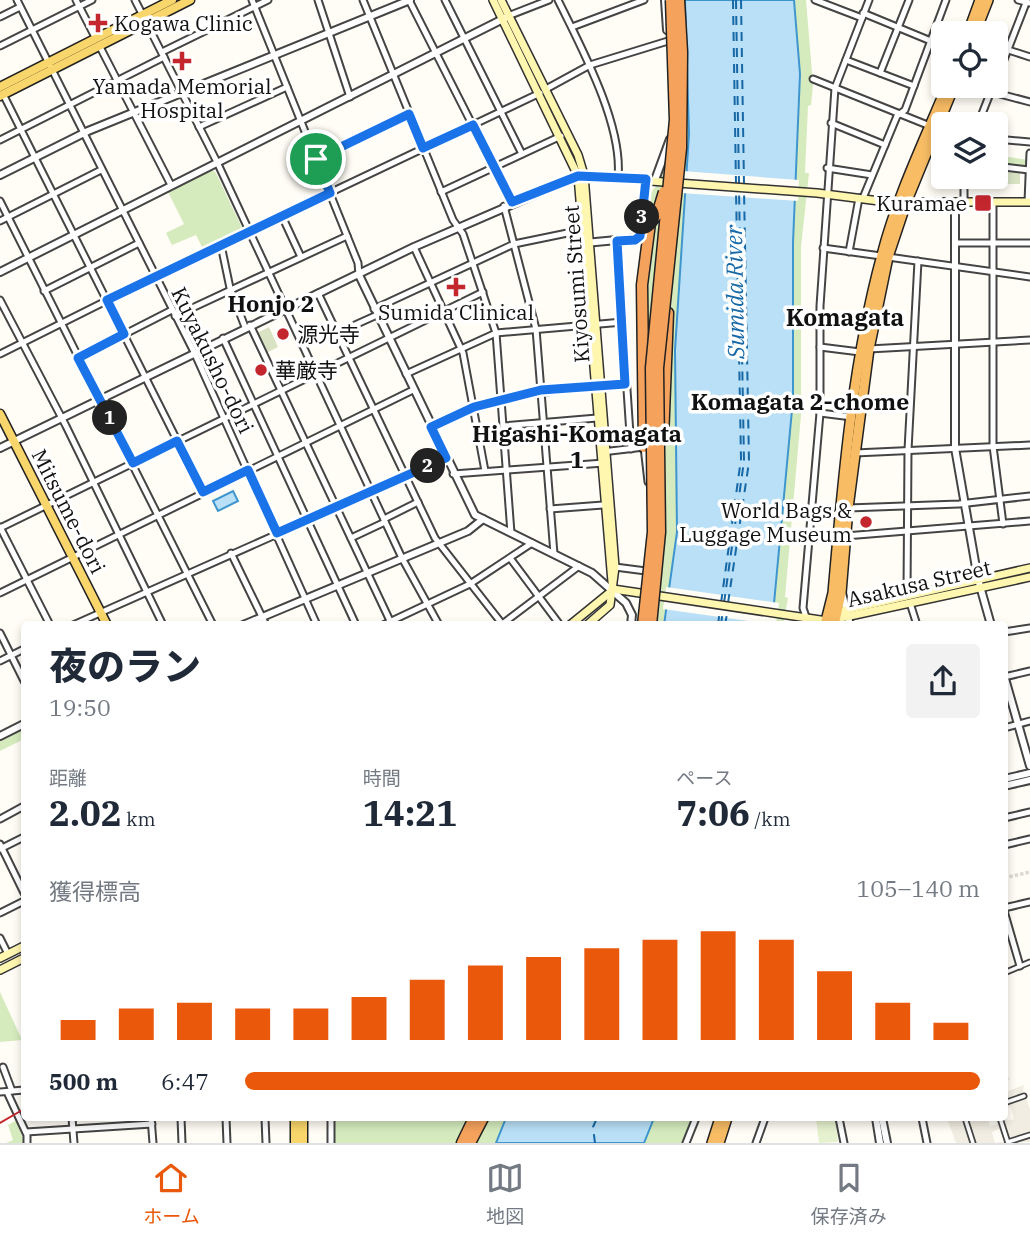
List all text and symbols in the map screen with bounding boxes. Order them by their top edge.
place label: Kogawa Clinic [114,9,253,37]
marker: Kogawa Clinic [88,13,108,33]
map controls [931,21,1008,189]
button: locate [931,21,1008,98]
marker: Yamada Memorial Hospital [172,51,192,71]
place label: Yamada Memorial Hospital [92,72,272,124]
button: layers [931,112,1008,189]
pin [286,129,346,189]
icon: arrive [297,140,335,178]
place label: Kuramae [876,189,967,217]
marker: Kuramae [973,193,993,213]
pin: 3 [624,200,660,234]
street label: Kiyosumi Street [557,204,595,364]
text: 3 [636,204,647,228]
water label: Sumida River [718,224,750,360]
marker: Sumida Clinical [446,277,466,297]
street label: Kuyakusho-dori [165,282,261,438]
district label: Honjo 2 [227,288,315,318]
place label: Sumida Clinical [378,298,534,326]
district label: Komagata [786,301,905,333]
place label: 源光寺 [297,320,360,348]
marker: 源光寺 [275,326,291,342]
place label: 華厳寺 [275,356,338,384]
marker: 華厳寺 [253,362,269,378]
district label: Komagata 2-chome [691,386,909,416]
pin: 1 [92,400,128,436]
text: 1 [104,405,115,429]
district label: Higashi-Komagata 1 [472,418,682,474]
street label: Mitsume-dori [26,444,112,578]
pin: 2 [410,448,446,484]
text: 2 [422,453,433,477]
place label: World Bags & Luggage Museum [679,496,852,548]
marker: World Bags & Luggage Museum [858,514,874,530]
street label: Asakusa Street [844,553,994,613]
text: 夜のラン [49,641,201,690]
button: share [906,644,980,718]
text: 19:50 [49,692,111,722]
text: 距離 [49,766,87,790]
text: 時間 [363,766,401,790]
text: ペース [676,766,732,790]
text: 2.02 [49,790,122,836]
text: 14:21 [363,790,457,836]
text: 7:06 [676,790,750,836]
text: km [122,807,156,831]
text: /km [750,807,791,831]
text: 105–140 m [856,873,980,903]
text: 獲得標高 [49,876,141,906]
text: 500 m [49,1066,118,1096]
text: 6:47 [161,1066,209,1096]
tab: ホーム [143,1159,200,1228]
tab: 地図 [486,1159,524,1228]
tab: 保存済み [811,1159,887,1228]

